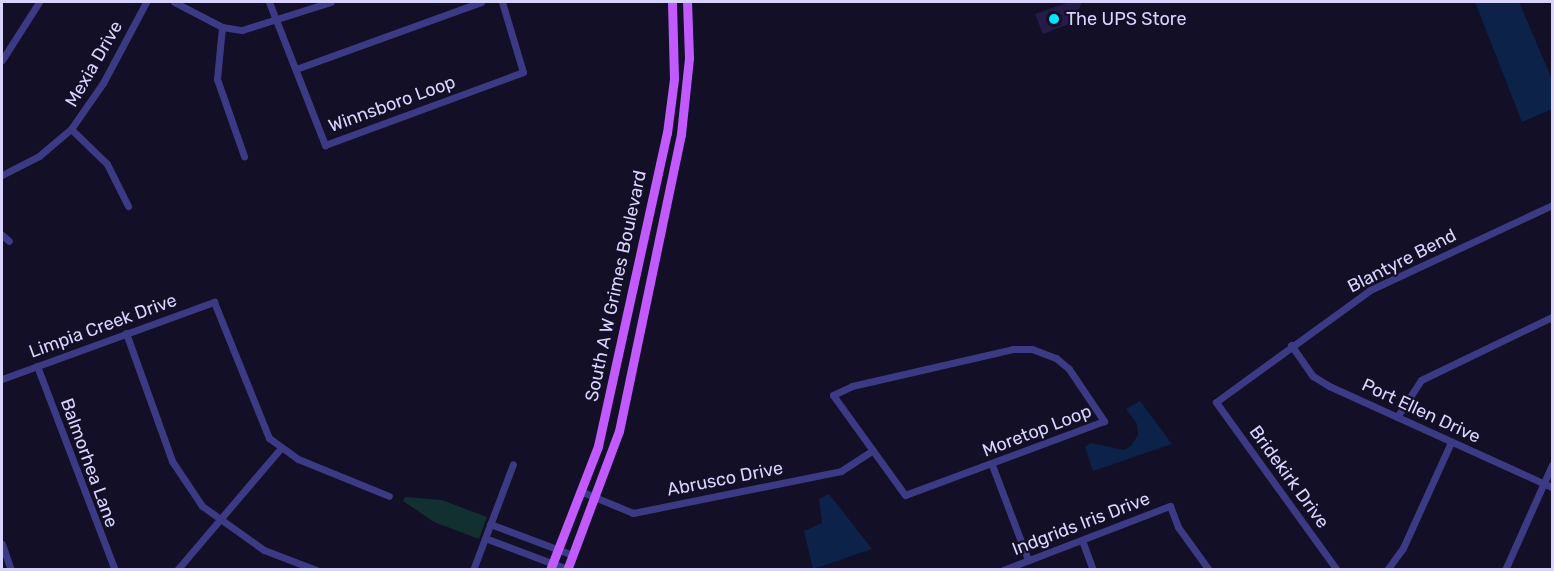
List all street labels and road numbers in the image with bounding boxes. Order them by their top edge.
street label: Mexia Drive [61,17,127,111]
street label: Winnsboro Loop [326,71,458,137]
street label: South A W Grimes Boulevard [581,168,651,404]
street label: Blantyre Bend [1344,224,1460,298]
street label: Limpia Creek Drive [26,289,180,363]
street label: Port Ellen Drive [1358,374,1484,448]
street label: Balmorhea Lane [56,395,122,531]
street label: Moretop Loop [979,400,1095,462]
street label: Bridekirk Drive [1245,422,1333,532]
street label: Abrusco Drive [665,457,785,501]
street label: Indgrids Iris Drive [1009,488,1153,560]

